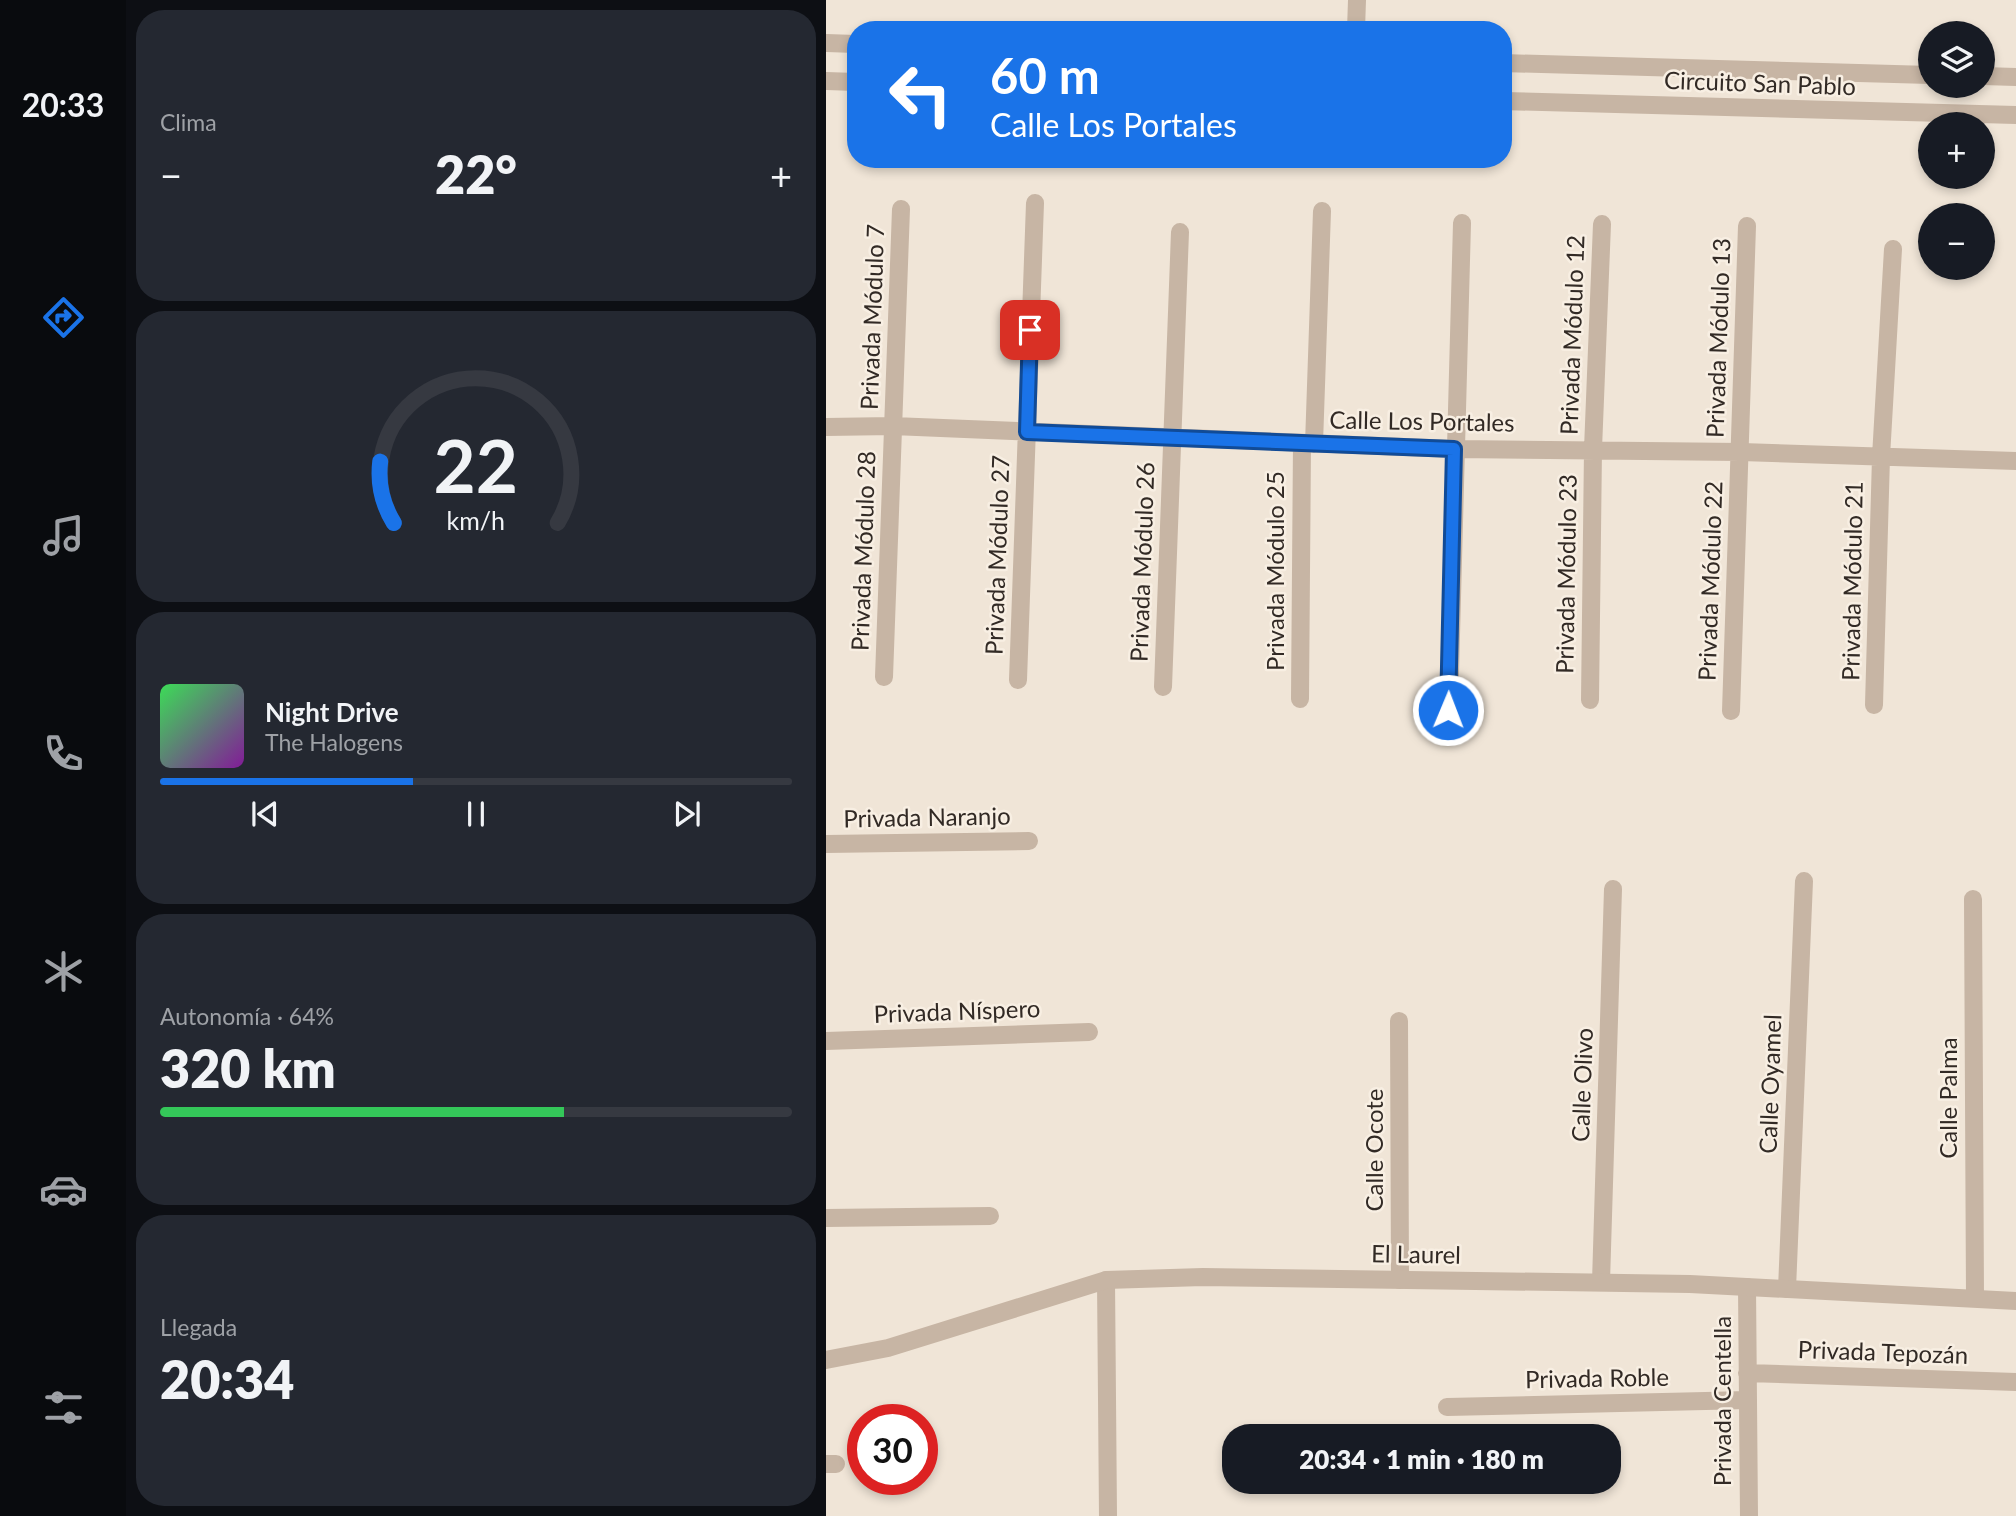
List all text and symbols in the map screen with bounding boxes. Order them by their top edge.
map controls [1918,21,1995,280]
button: layers [1918,21,1995,98]
text: 60 m [990,46,1100,104]
icon: left [875,49,966,140]
street label: Circuito San Pablo [1664,65,1856,100]
text: 20:33 [22,85,104,124]
text: Calle Los Portales [990,105,1237,144]
text: Clima [160,108,217,136]
button: + [1918,112,1995,189]
text: 22° [435,143,517,205]
text: − [160,152,182,198]
text: + [770,152,792,198]
button: − [1918,203,1995,280]
street label: Privada Módulo 7 [854,224,889,410]
street label: Privada Módulo 12 [1554,235,1589,435]
street label: Privada Módulo 13 [1700,238,1735,438]
icon: directions [39,293,88,342]
pin [1000,300,1060,360]
icon: arrive [1011,311,1049,349]
street label: Calle Los Portales [1329,404,1515,437]
text: 22 [434,421,518,509]
street label: Privada Módulo 28 [845,451,880,651]
street label: Privada Módulo 27 [979,455,1014,655]
street label: Privada Módulo 26 [1124,462,1159,662]
street label: Privada Módulo 25 [1260,471,1289,671]
street label: Privada Módulo 23 [1549,474,1582,674]
street label: Privada Módulo 22 [1692,481,1727,681]
street label: Privada Módulo 21 [1835,481,1868,681]
text: km/h [447,505,505,535]
icon: music [39,511,88,560]
position arrow [1411,673,1485,747]
text: Night Drive [265,696,399,728]
text: The Halogens [265,728,403,756]
icon: phone [39,729,88,778]
icon: previous [246,795,284,833]
icon: pause [457,795,495,833]
icon: next [668,795,706,833]
street label: Privada Naranjo [843,801,1011,832]
icon: climate [39,947,88,996]
street label: Privada Níspero [873,993,1041,1028]
text: Autonomía · 64% [160,1002,334,1030]
street label: Calle Oyamel [1753,1014,1786,1154]
street label: Calle Olivo [1565,1027,1598,1143]
text: 320 km [160,1037,336,1099]
street label: Calle Palma [1933,1037,1962,1159]
street label: Calle Ocote [1359,1088,1388,1212]
icon: car [39,1165,88,1214]
street label: El Laurel [1371,1238,1461,1269]
text: Llegada [160,1313,237,1341]
street label: Privada Centella [1707,1316,1736,1486]
street label: Privada Tepozán [1797,1334,1969,1369]
text: 20:34 [160,1348,294,1410]
street label: Privada Roble [1525,1362,1669,1393]
icon: filters [39,1383,88,1432]
speed limit sign: 30 [847,1404,938,1495]
text: 20:34 · 1 min · 180 m [1299,1443,1544,1475]

